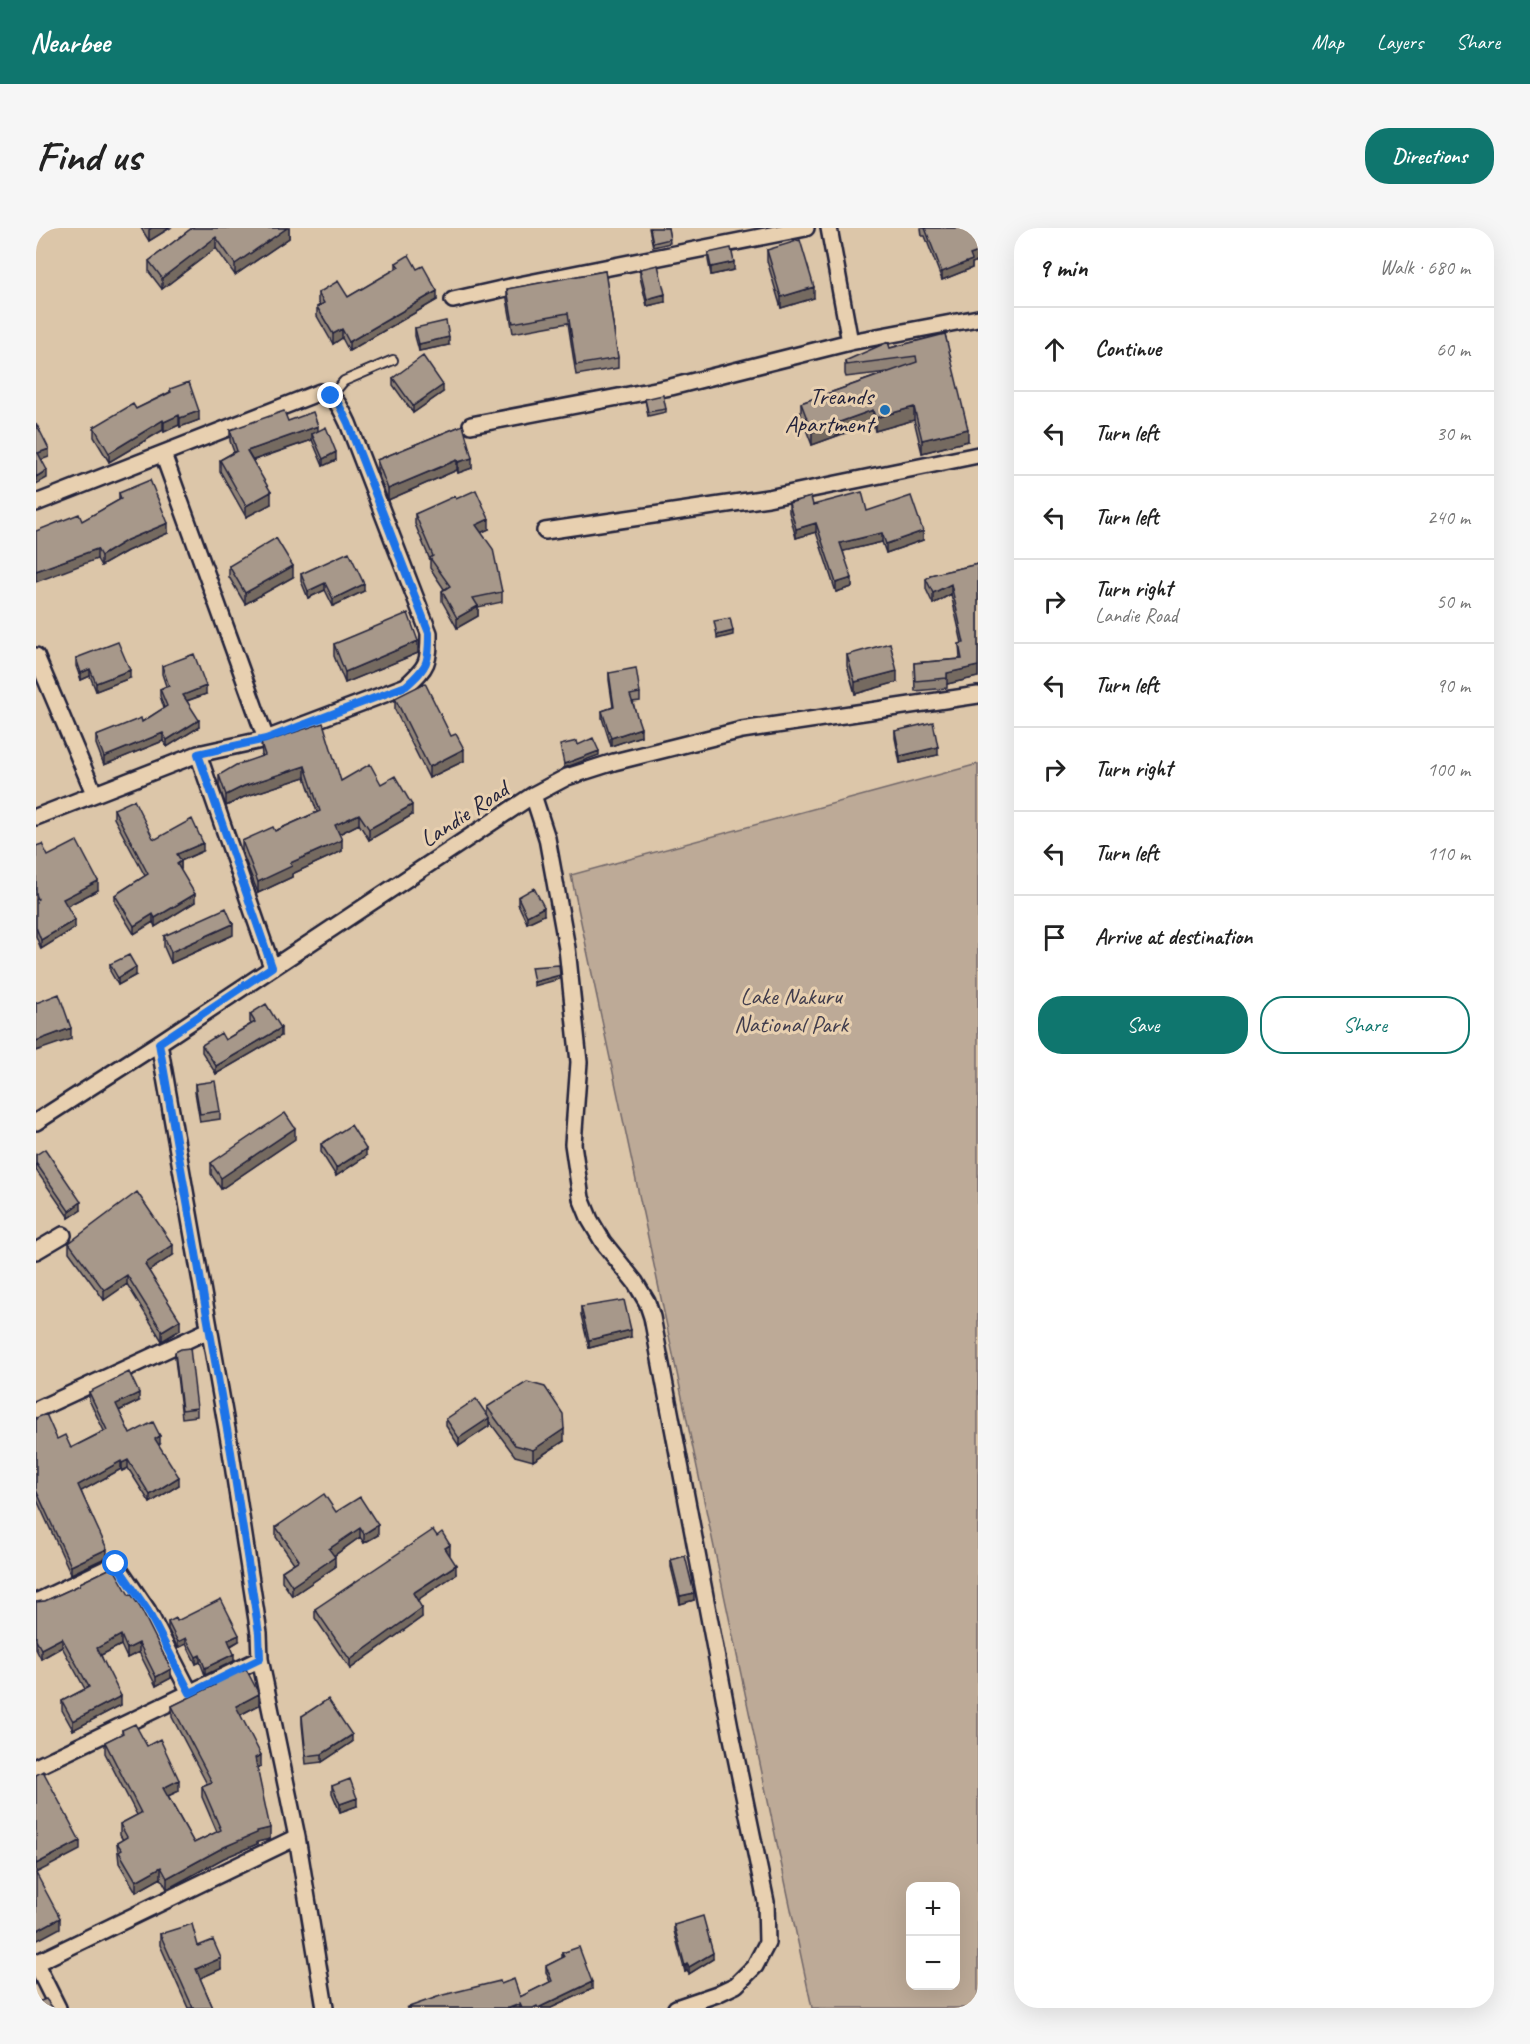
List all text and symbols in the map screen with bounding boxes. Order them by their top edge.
text: Nearbee [30,25,110,60]
text: Map [1311,29,1344,55]
text: Layers [1377,29,1423,55]
text: Share [1456,29,1500,55]
button: Directions [1365,128,1494,184]
text: Find us [36,130,141,183]
text: 9 min [1038,251,1088,284]
text: Walk · 680 m [1380,255,1470,280]
icon: ahead [1038,333,1071,366]
text: Continue [1095,335,1161,363]
text: 60 m [1436,337,1470,362]
place label: Treands Apartment [785,381,876,439]
route end [317,382,343,408]
marker: Treands Apartment [878,403,892,417]
icon: left [1038,417,1071,450]
text: Turn left [1095,419,1159,447]
text: 30 m [1436,421,1470,446]
icon: left [1038,501,1071,534]
text: Turn left [1095,503,1159,531]
text: 240 m [1427,505,1470,530]
text: Turn right [1095,575,1172,603]
icon: right [1038,585,1071,618]
text: 50 m [1436,589,1470,614]
text: Landie Road [1095,603,1178,628]
icon: left [1038,669,1071,702]
text: Turn left [1095,671,1159,699]
text: 90 m [1436,673,1470,698]
icon: right [1038,753,1071,786]
text: Turn right [1095,755,1172,783]
text: 100 m [1427,757,1470,782]
street label: Landie Road [414,772,517,854]
icon: left [1038,837,1071,870]
text: Turn left [1095,839,1159,867]
text: 110 m [1427,841,1470,866]
icon: arrive [1038,921,1071,954]
text: Arrive at destination [1095,923,1252,951]
park label: Lake Nakuru National Park [734,981,850,1039]
button: Save [1038,996,1248,1054]
button: Share [1260,996,1470,1054]
route start [102,1550,128,1576]
map controls [906,1882,960,1990]
button: + [906,1882,960,1936]
button: − [906,1936,960,1990]

